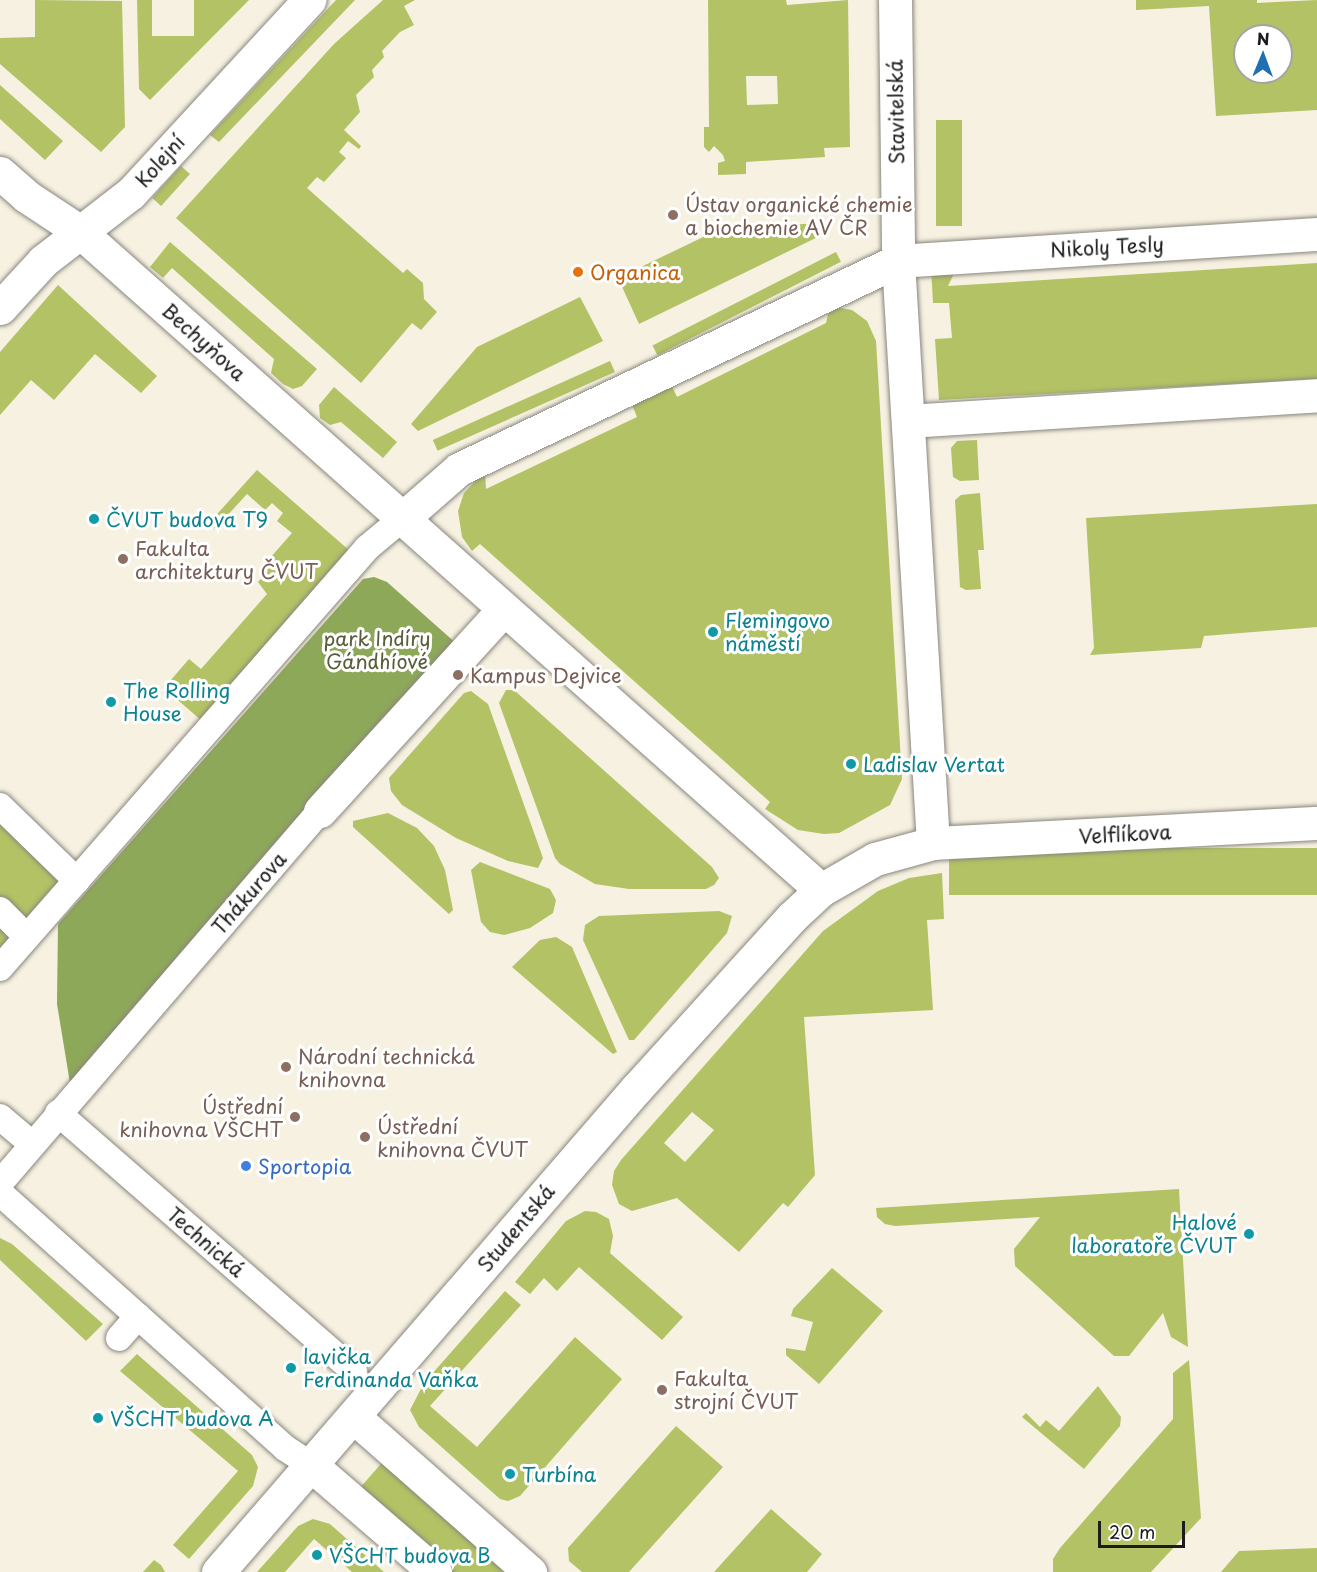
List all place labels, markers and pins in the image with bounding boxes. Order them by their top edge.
place label: Ústav organické chemie a biochemie AV ČR [685,192,914,239]
marker: Ústav organické chemie a biochemie AV ČR [666,208,680,222]
place label: Organica [590,260,680,284]
marker: Organica [571,265,585,279]
place label: ČVUT budova T9 [106,507,268,531]
marker: ČVUT budova T9 [87,512,101,526]
place label: Fakulta architektury ČVUT [135,536,319,583]
marker: Fakulta architektury ČVUT [116,552,130,566]
place label: Flemingovo náměstí [725,608,830,655]
marker: Flemingovo náměstí [706,625,720,639]
place label: Kampus Dejvice [470,663,622,687]
marker: Kampus Dejvice [451,668,465,682]
place label: The Rolling House [123,678,229,725]
marker: The Rolling House [104,695,118,709]
place label: Ladislav Vertat [863,752,1005,776]
marker: Ladislav Vertat [844,757,858,771]
place label: Národní technická knihovna [298,1044,475,1091]
marker: Národní technická knihovna [279,1060,293,1074]
place label: Ústřední knihovna VŠCHT [120,1094,283,1141]
marker: Ústřední knihovna VŠCHT [288,1110,302,1124]
place label: Ústřední knihovna ČVUT [377,1114,529,1161]
marker: Ústřední knihovna ČVUT [358,1130,372,1144]
place label: Sportopia [258,1154,351,1178]
marker: Sportopia [239,1159,253,1173]
place label: Halové laboratoře ČVUT [1072,1210,1237,1257]
marker: Halové laboratoře ČVUT [1242,1227,1256,1241]
place label: lavička Ferdinanda Vaňka [303,1344,480,1391]
marker: lavička Ferdinanda Vaňka [284,1361,298,1375]
place label: Fakulta strojní ČVUT [674,1366,798,1413]
marker: Fakulta strojní ČVUT [655,1383,669,1397]
place label: VŠCHT budova A [110,1406,274,1430]
marker: VŠCHT budova A [91,1411,105,1425]
place label: Turbína [522,1462,596,1486]
marker: Turbína [503,1467,517,1481]
place label: VŠCHT budova B [329,1543,491,1567]
marker: VŠCHT budova B [310,1548,324,1562]

